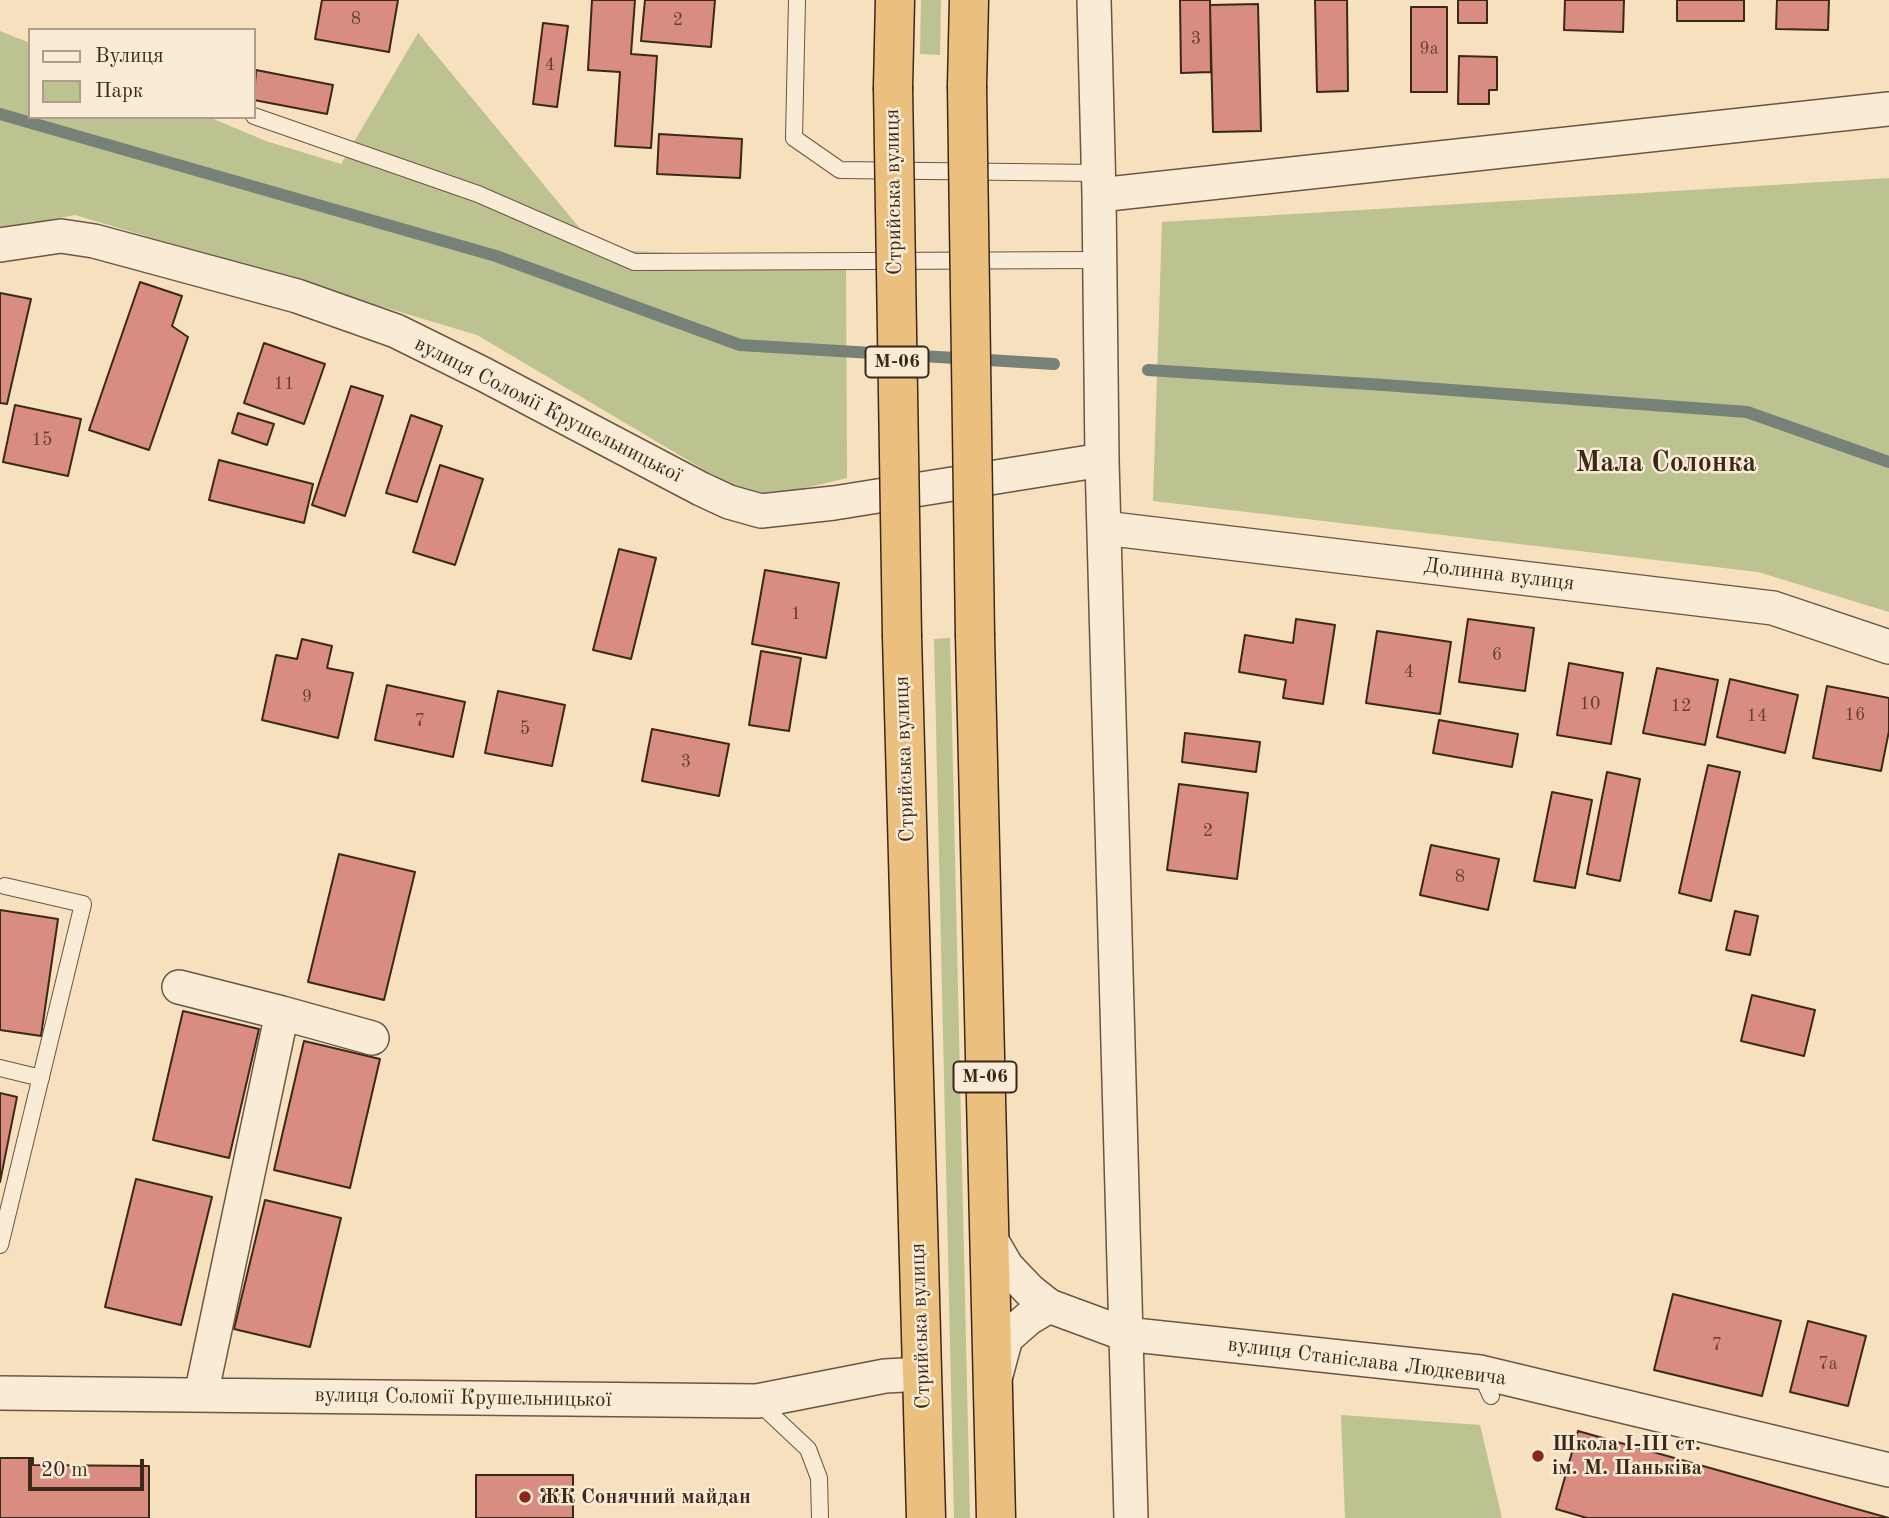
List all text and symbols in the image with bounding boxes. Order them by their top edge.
house number: 8 [351,8,361,30]
house number: 2 [673,9,683,31]
legend [28,28,256,119]
house number: 3 [1191,28,1201,50]
house number: 9а [1419,38,1439,60]
text: Вулиця [95,46,164,67]
house number: 4 [545,54,555,76]
text: Парк [95,81,143,102]
street label: Стрийська вулиця [880,109,908,275]
street label: вулиця Соломії Крушельницької [410,331,686,489]
road number: М-06 [866,346,928,378]
house number: 11 [274,373,294,395]
house number: 15 [32,429,52,451]
district label: Мала Солонка [1575,447,1757,481]
street label: Долинна вулиця [1422,553,1576,597]
house number: 1 [791,603,801,625]
house number: 6 [1492,644,1502,666]
house number: 4 [1404,661,1414,683]
street label: Стрийська вулиця [890,675,920,843]
house number: 9 [302,686,312,708]
house number: 10 [1580,693,1600,715]
house number: 12 [1671,695,1691,717]
house number: 16 [1845,704,1865,726]
house number: 14 [1747,705,1767,727]
house number: 7 [415,710,425,732]
house number: 5 [520,718,530,740]
house number: 3 [681,751,691,773]
house number: 2 [1203,820,1213,842]
house number: 8 [1455,866,1465,888]
road number: М-06 [954,1062,1016,1092]
street label: Стрийська вулиця [906,1242,936,1410]
street label: вулиця Станіслава Людкевича [1226,1332,1508,1392]
house number: 7 [1712,1334,1722,1356]
house number: 7а [1818,1353,1838,1375]
street label: вулиця Соломії Крушельницької [314,1383,612,1413]
place label: Школа І-ІІІ ст. ім. М. Паньківа [1552,1431,1702,1481]
scale bar [32,1444,147,1488]
marker: Школа І-ІІІ ст. ім. М. Паньківа [1530,1448,1546,1464]
text: 20 m [41,1460,88,1481]
place label: ЖК Сонячний майдан [539,1484,751,1510]
marker: ЖК Сонячний майдан [517,1489,533,1505]

